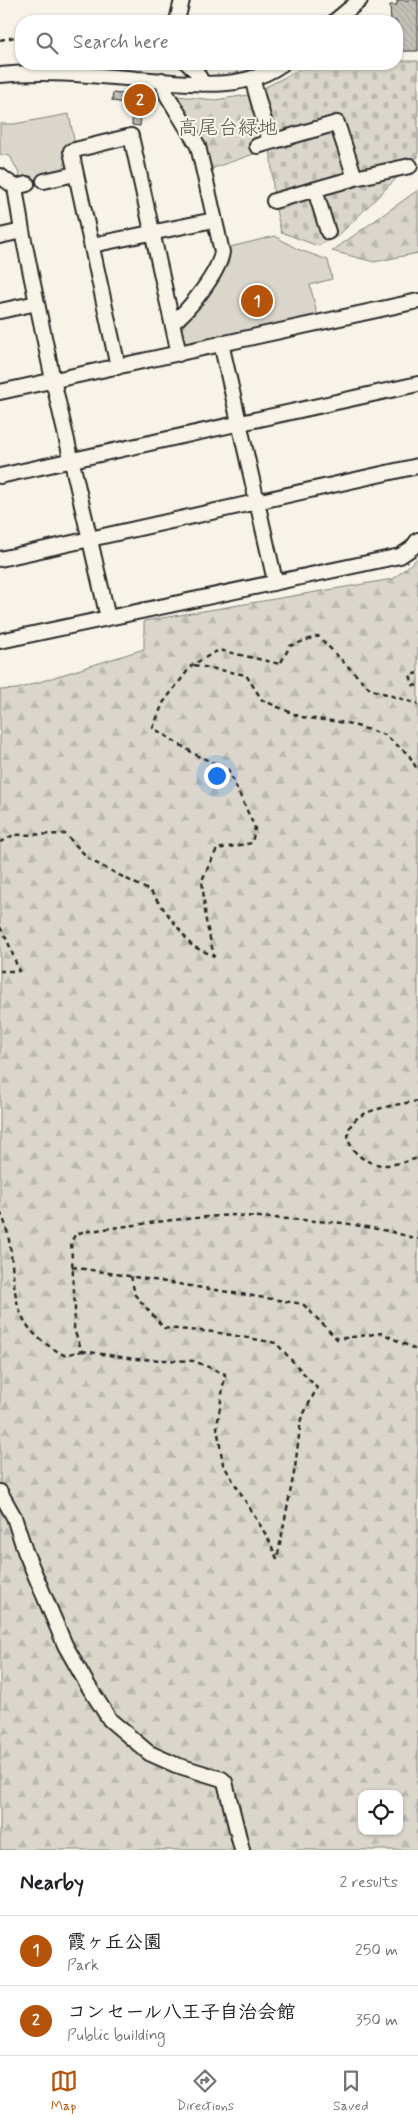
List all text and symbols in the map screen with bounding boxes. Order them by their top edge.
search box [15,15,403,70]
icon: search [33,29,61,57]
text: Search here [73,30,169,55]
pin: 2 [124,81,156,119]
park label: 高尾台緑地 [178,115,278,142]
pin: 1 [241,282,273,320]
your location [204,763,230,789]
map controls [358,1790,403,1835]
button: locate [358,1790,403,1835]
text: Nearby [20,1869,84,1897]
text: 2 results [340,1872,398,1893]
text: 霞ヶ丘公園 [67,1930,162,1955]
text: 1 [32,1940,40,1961]
text: 250 m [355,1940,398,1961]
text: Park [67,1955,99,1976]
text: コンセール八王子自治会館 [67,2000,295,2025]
text: 2 [32,2010,40,2031]
text: 350 m [356,2010,398,2031]
text: Public building [67,2025,166,2046]
tab: Map [50,2067,78,2115]
tab: Directions [177,2067,234,2115]
tab: Saved [333,2067,368,2115]

